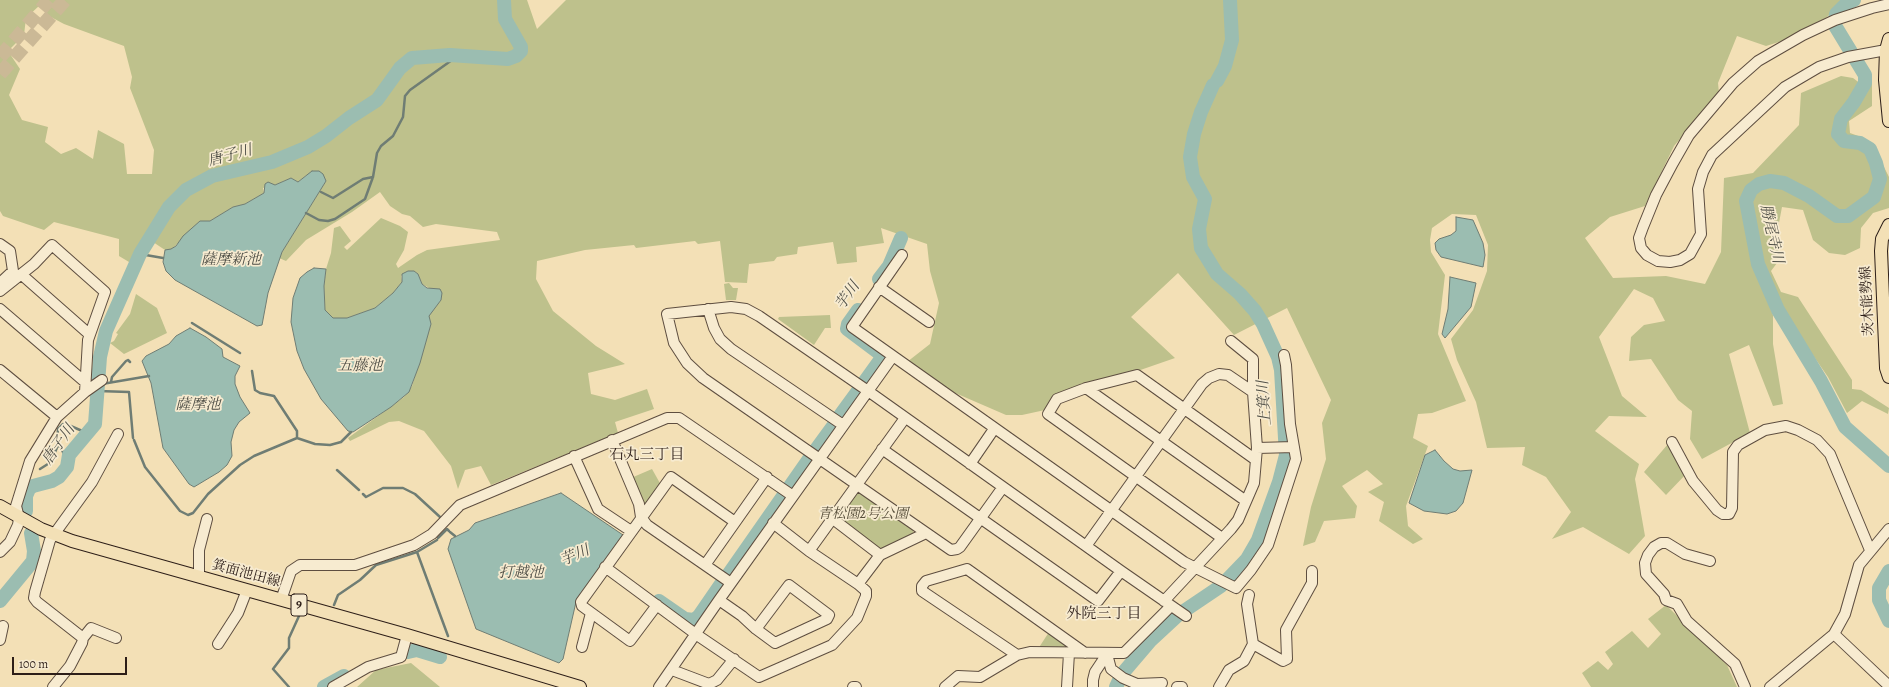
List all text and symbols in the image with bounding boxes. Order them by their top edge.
water label: 唐子川 [206,141,254,171]
water label: 勝尾寺川 [1755,203,1787,265]
water label: 薩摩新池 [201,251,261,269]
street label: 茨木能勢線 [1858,266,1878,336]
water label: 芋川 [832,279,864,313]
water label: 五藤池 [338,357,382,375]
water label: 上箕川 [1254,380,1276,426]
water label: 薩摩池 [176,396,220,414]
water label: 唐子川 [39,421,79,469]
district label: 石丸三丁目 [610,446,684,464]
park label: 青松園2号公園 [818,507,908,523]
water label: 芋川 [558,542,592,570]
street label: 箕面池田線 [210,557,282,591]
water label: 打越池 [499,564,543,582]
road number: 9 [291,594,307,616]
district label: 外院三丁目 [1067,605,1141,623]
scale bar [14,649,129,675]
text: 100 m [19,656,48,672]

